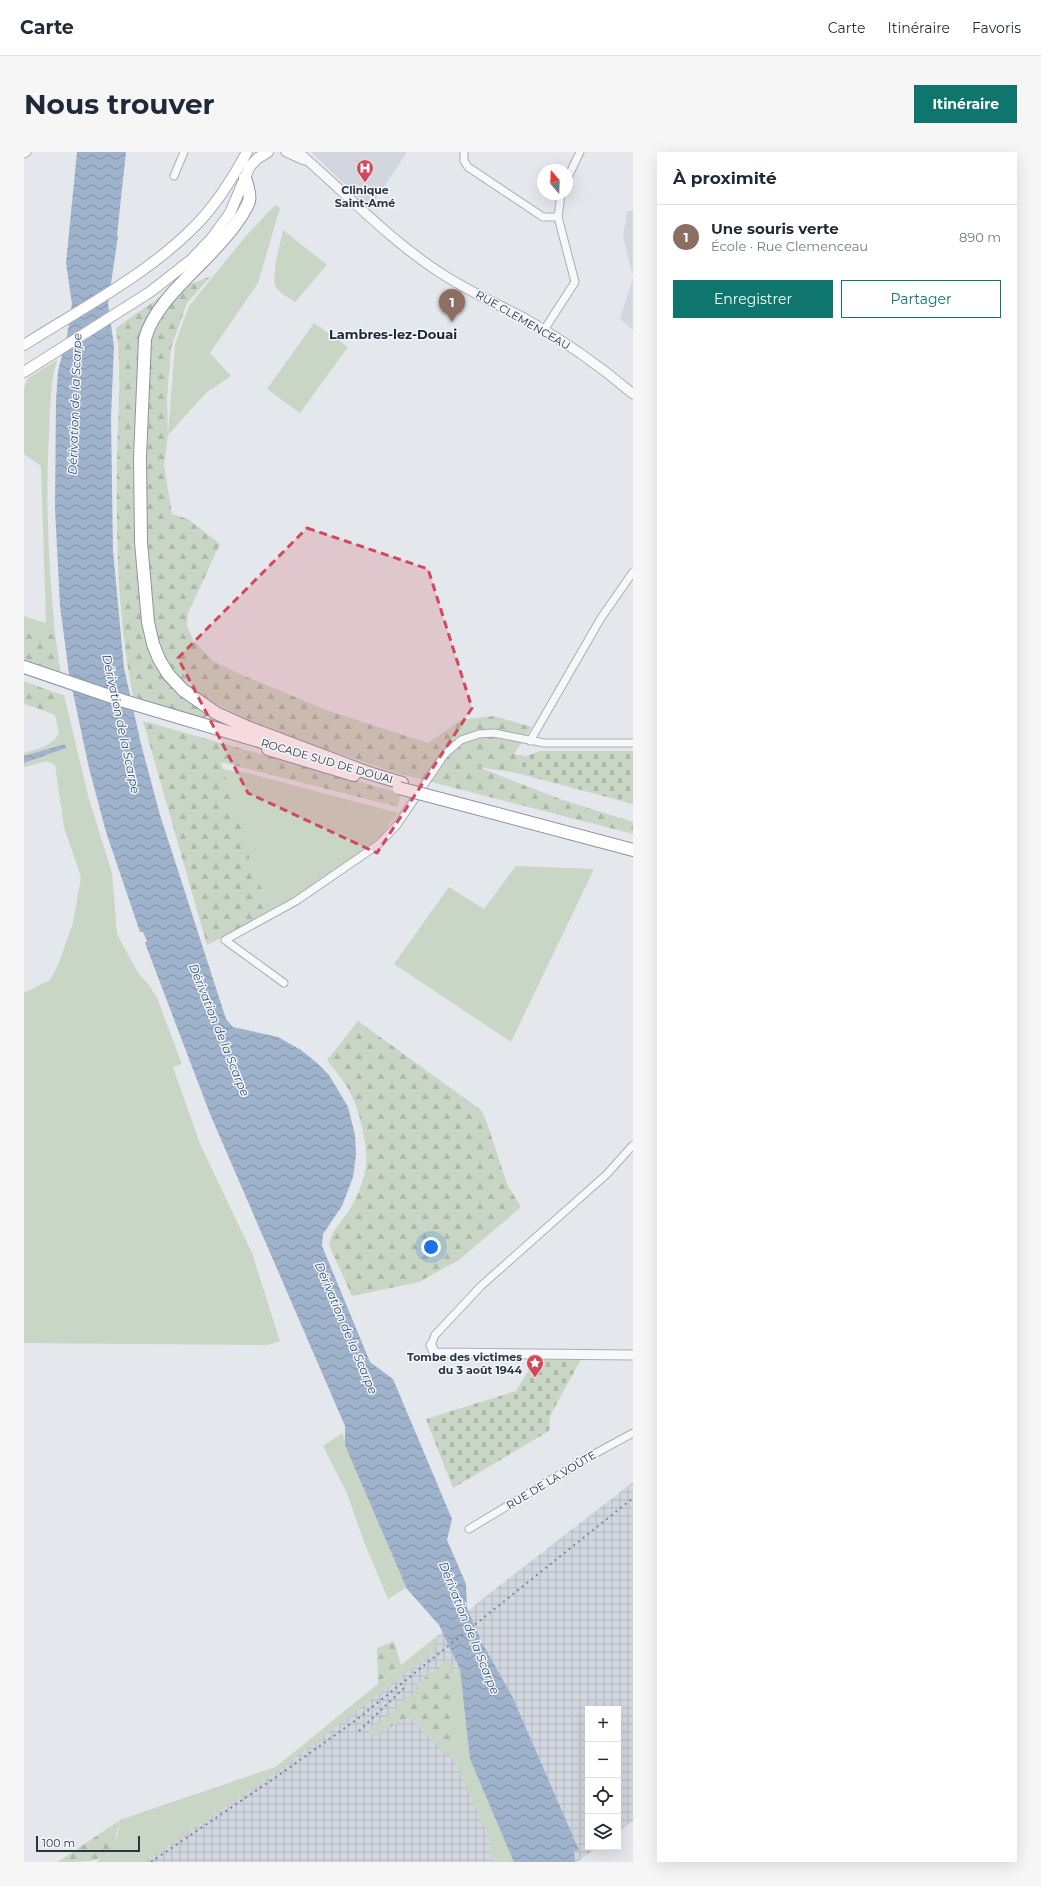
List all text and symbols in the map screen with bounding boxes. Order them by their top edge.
text: Carte [20,16,74,39]
text: Carte [828,19,865,37]
text: Itinéraire [887,19,950,37]
text: Favoris [972,19,1021,37]
button: Itinéraire [914,85,1017,123]
text: Nous trouver [24,87,215,121]
hospital icon: Clinique Saint-Amé [355,158,375,183]
north arrow [537,164,573,200]
text: À proximité [673,168,777,188]
place label: Clinique Saint-Amé [335,183,395,210]
text: Une souris verte [711,219,839,238]
text: 1 [683,229,689,245]
text: 890 m [959,229,1001,245]
text: École · Rue Clemenceau [711,238,868,254]
button: Enregistrer [673,280,833,318]
button: Partager [841,280,1001,318]
street label: RUE CLEMENCEAU [473,287,573,353]
pin: 1 [439,289,465,322]
district label: Lambres-lez-Douai [329,326,457,342]
water label: Dérivation de la Scarpe [65,333,84,475]
water label: Dérivation de la Scarpe [99,653,144,795]
street label: ROCADE SUD DE DOUAI [259,735,395,787]
water label: Dérivation de la Scarpe [186,961,253,1098]
your location [421,1237,441,1257]
water label: Dérivation de la Scarpe [312,1260,381,1396]
place label: Tombe des victimes du 3 août 1944 [407,1350,522,1377]
place icon: Tombe des victimes du 3 août 1944 [525,1353,545,1378]
street label: RUE DE LA VOÛTE [504,1448,598,1512]
water label: Dérivation de la Scarpe [436,1559,503,1696]
map controls [585,1706,621,1850]
button: + [585,1706,621,1742]
button: − [585,1742,621,1778]
button: locate [585,1778,621,1814]
button: layers [585,1814,621,1850]
scale bar [36,1834,140,1853]
text: 100 m [42,1836,75,1850]

